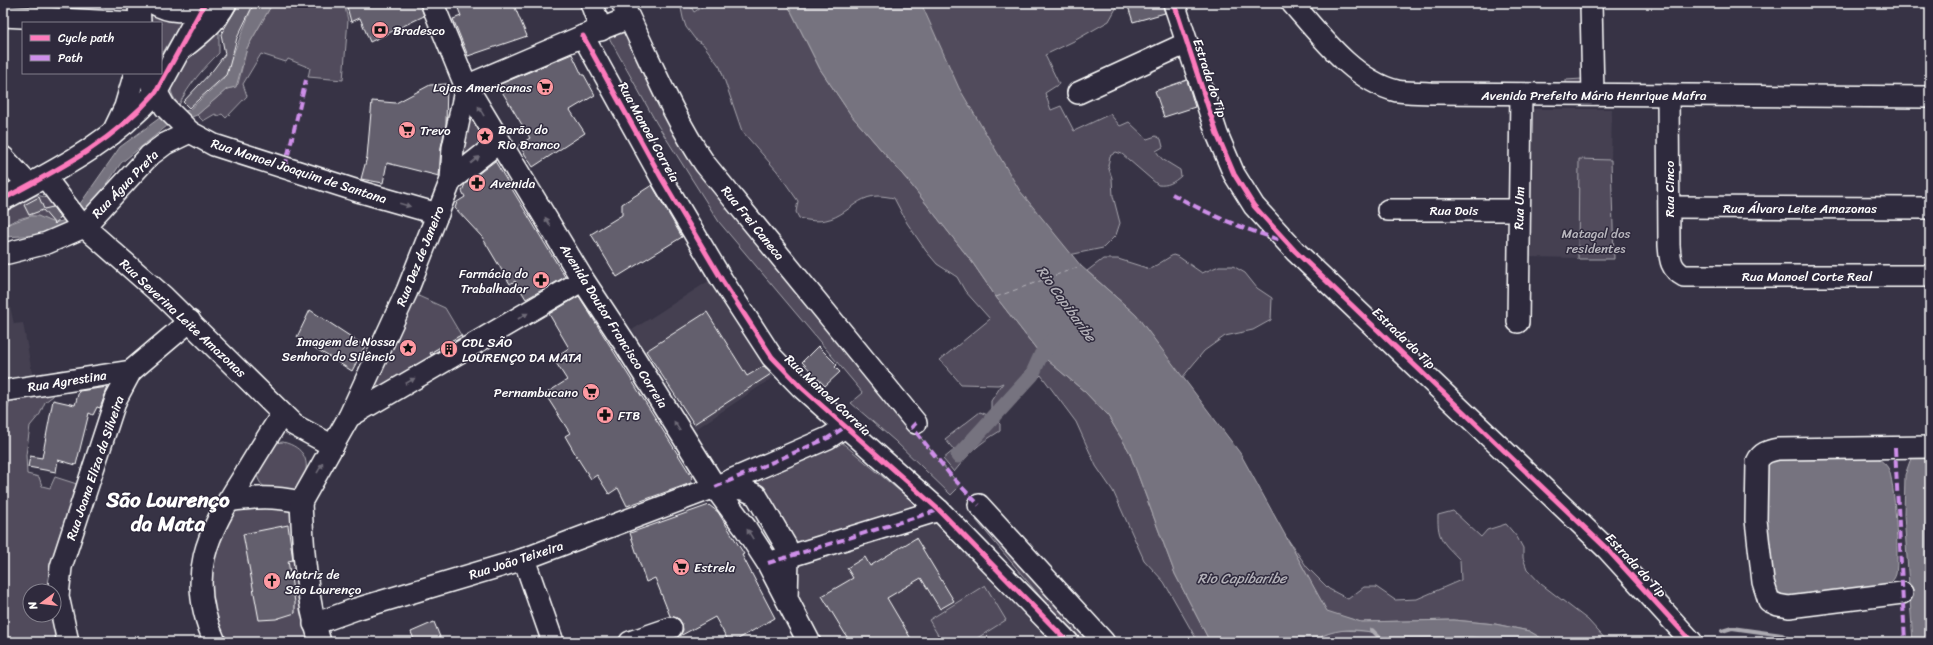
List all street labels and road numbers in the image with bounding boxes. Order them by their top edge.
street label: Estrada do Tip [1186,36,1234,121]
street label: Rua Manoel Correia [612,78,686,187]
street label: Avenida Prefeito Mário Henrique Mafra [1480,84,1707,107]
street label: Rua Manoel Joaquim de Santana [208,132,390,210]
street label: Rua Água Preta [86,144,164,224]
street label: Rua Cinco [1658,160,1681,217]
street label: Rua Frei Caneca [715,180,791,266]
street label: Rua Um [1507,186,1531,230]
street label: Rua Álvaro Leite Amazonas [1723,197,1877,220]
street label: Rua Dois [1430,199,1479,222]
street label: Rua Dez de Janeiro [389,202,451,310]
street label: Avenida Doutor Francisco Correia [553,238,675,413]
street label: Rua Severina Leite Amazonas [114,253,252,383]
street label: Rua Manoel Corte Real [1742,265,1872,288]
street label: Estrada do Tip [1367,301,1442,375]
street label: Rua Manoel Correia [779,348,877,442]
street label: Rua Agrestina [26,363,109,399]
street label: Rua Joana Eliza da Silveira [59,392,131,543]
street label: Estrada do Tip [1600,527,1672,603]
street label: Rua João Teixeira [466,534,567,586]

